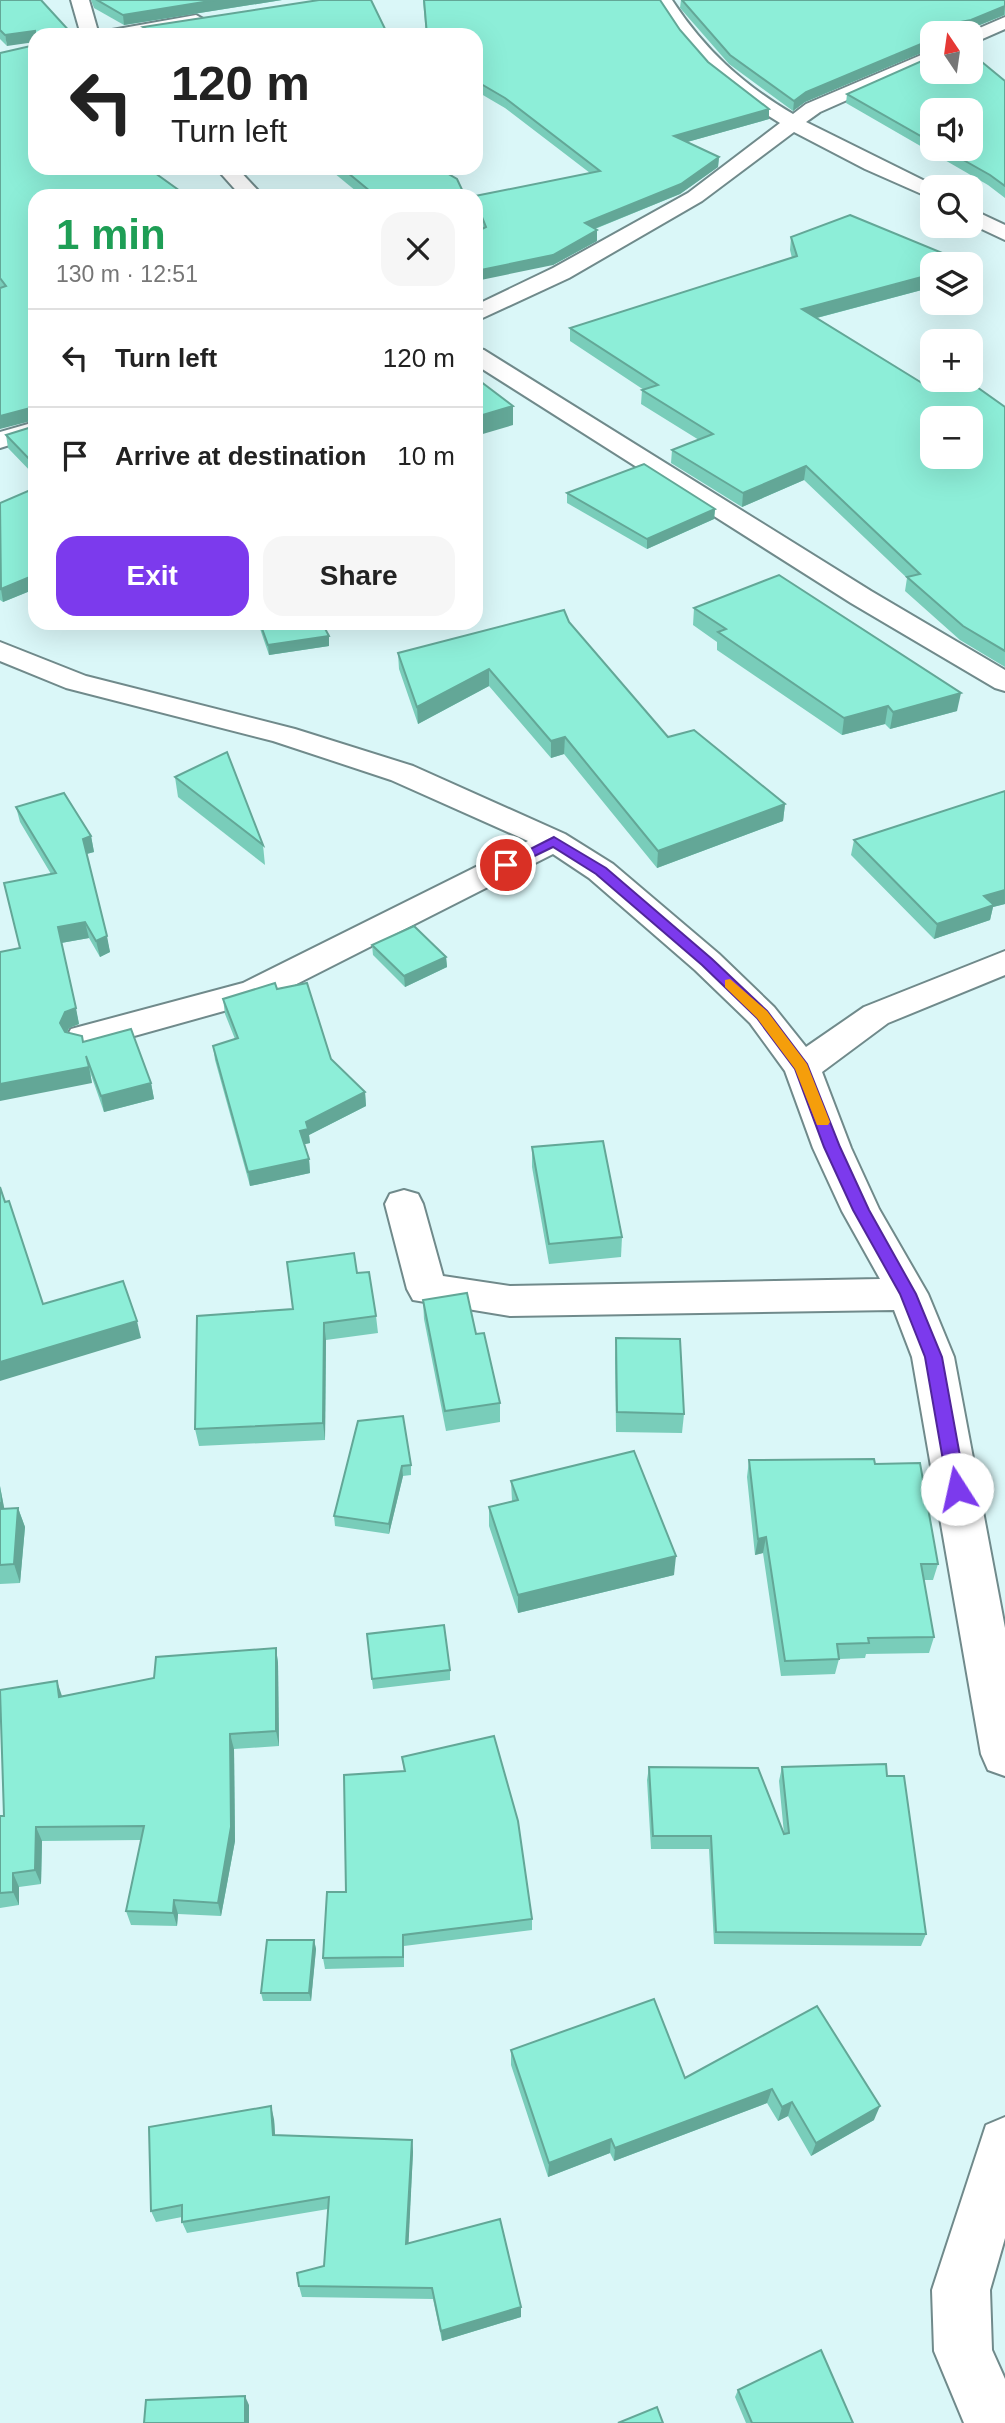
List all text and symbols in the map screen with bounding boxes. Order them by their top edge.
north arrow [920,21,984,84]
map controls [920,21,983,469]
icon: left [56,56,147,147]
text: 120 m [171,56,310,110]
button: sound [920,98,983,161]
text: Turn left [171,113,287,149]
button: search [920,175,983,238]
text: 1 min [56,211,166,258]
button: close [381,212,455,286]
button: layers [920,252,983,315]
text: 130 m · 12:51 [56,261,198,287]
button: + [920,329,983,392]
icon: left [56,339,94,377]
text: Turn left [115,343,217,373]
text: 120 m [383,343,455,373]
button: − [920,406,983,469]
icon: arrive [56,437,94,475]
text: Arrive at destination [115,441,366,471]
text: 10 m [397,441,455,471]
button: Exit [56,536,249,616]
button: Share [263,536,455,616]
pin [476,835,536,895]
icon: arrive [487,846,525,884]
position arrow [920,1452,994,1526]

